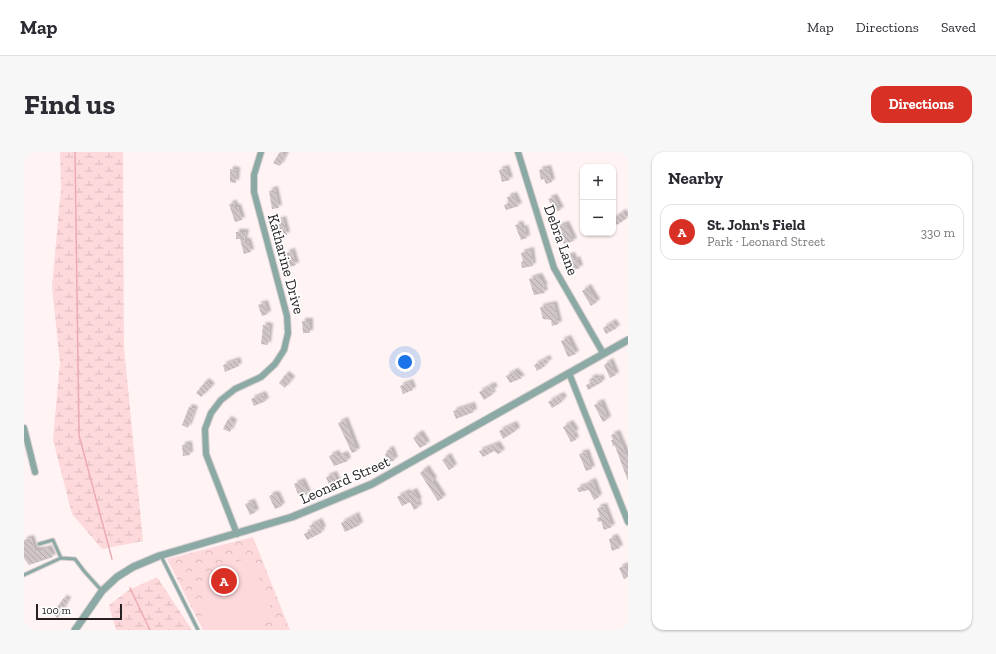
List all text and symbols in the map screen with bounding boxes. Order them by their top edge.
text: Map [20,16,57,39]
text: Map [807,19,834,36]
text: Directions [856,19,919,36]
text: Saved [941,19,976,36]
button: Directions [871,86,972,123]
text: Find us [24,88,115,121]
map controls [580,164,616,236]
button: + [580,164,616,200]
text: Nearby [668,168,723,188]
button: − [580,200,616,236]
street label: Debra Lane [540,202,582,278]
street label: Katharine Drive [264,212,308,316]
text: St. John's Field [707,216,805,234]
text: A [678,225,686,240]
text: 330 m [921,225,955,240]
text: Park · Leonard Street [707,234,825,249]
your location [395,352,415,372]
street label: Leonard Street [297,452,393,508]
pin: A [211,566,237,596]
scale bar [36,602,122,621]
text: 100 m [42,604,71,617]

